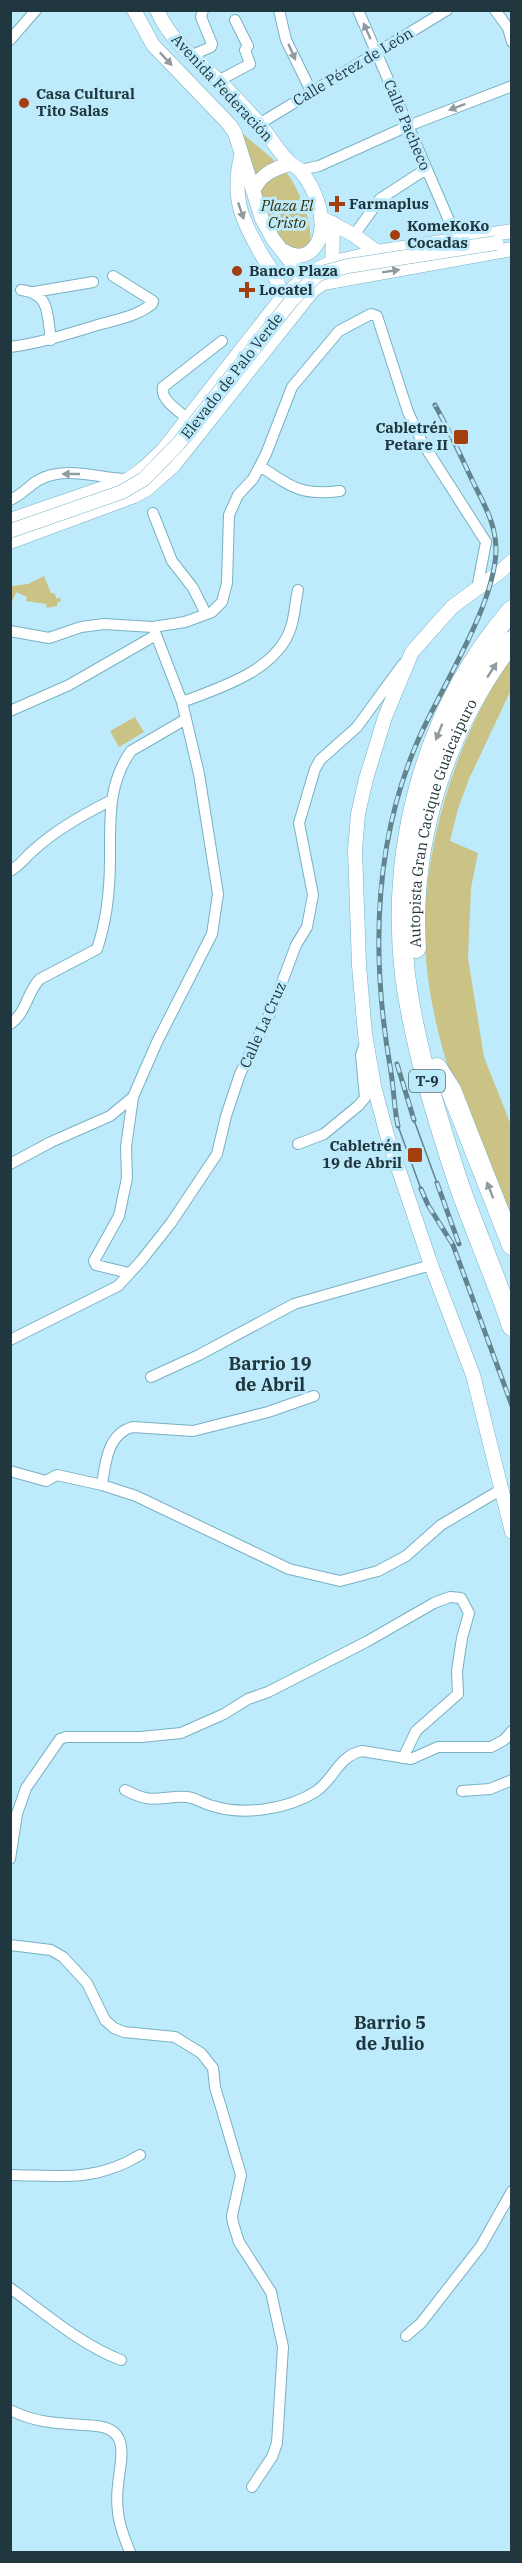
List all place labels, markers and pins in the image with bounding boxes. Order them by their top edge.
place label: Casa Cultural Tito Salas [36,84,135,120]
marker: Casa Cultural Tito Salas [17,96,31,110]
place label: Farmaplus [349,194,429,213]
marker: Farmaplus [330,197,344,211]
place label: KomeKoKo Cocadas [407,216,489,252]
marker: KomeKoKo Cocadas [388,228,402,242]
place label: Banco Plaza [249,261,339,280]
marker: Banco Plaza [230,264,244,278]
place label: Locatel [259,280,313,299]
marker: Locatel [240,283,254,297]
place label: Cabletrén Petare II [375,418,448,454]
marker: Cabletrén Petare II [452,428,470,446]
place label: Cabletrén 19 de Abril [322,1136,402,1172]
marker: Cabletrén 19 de Abril [406,1146,424,1164]

